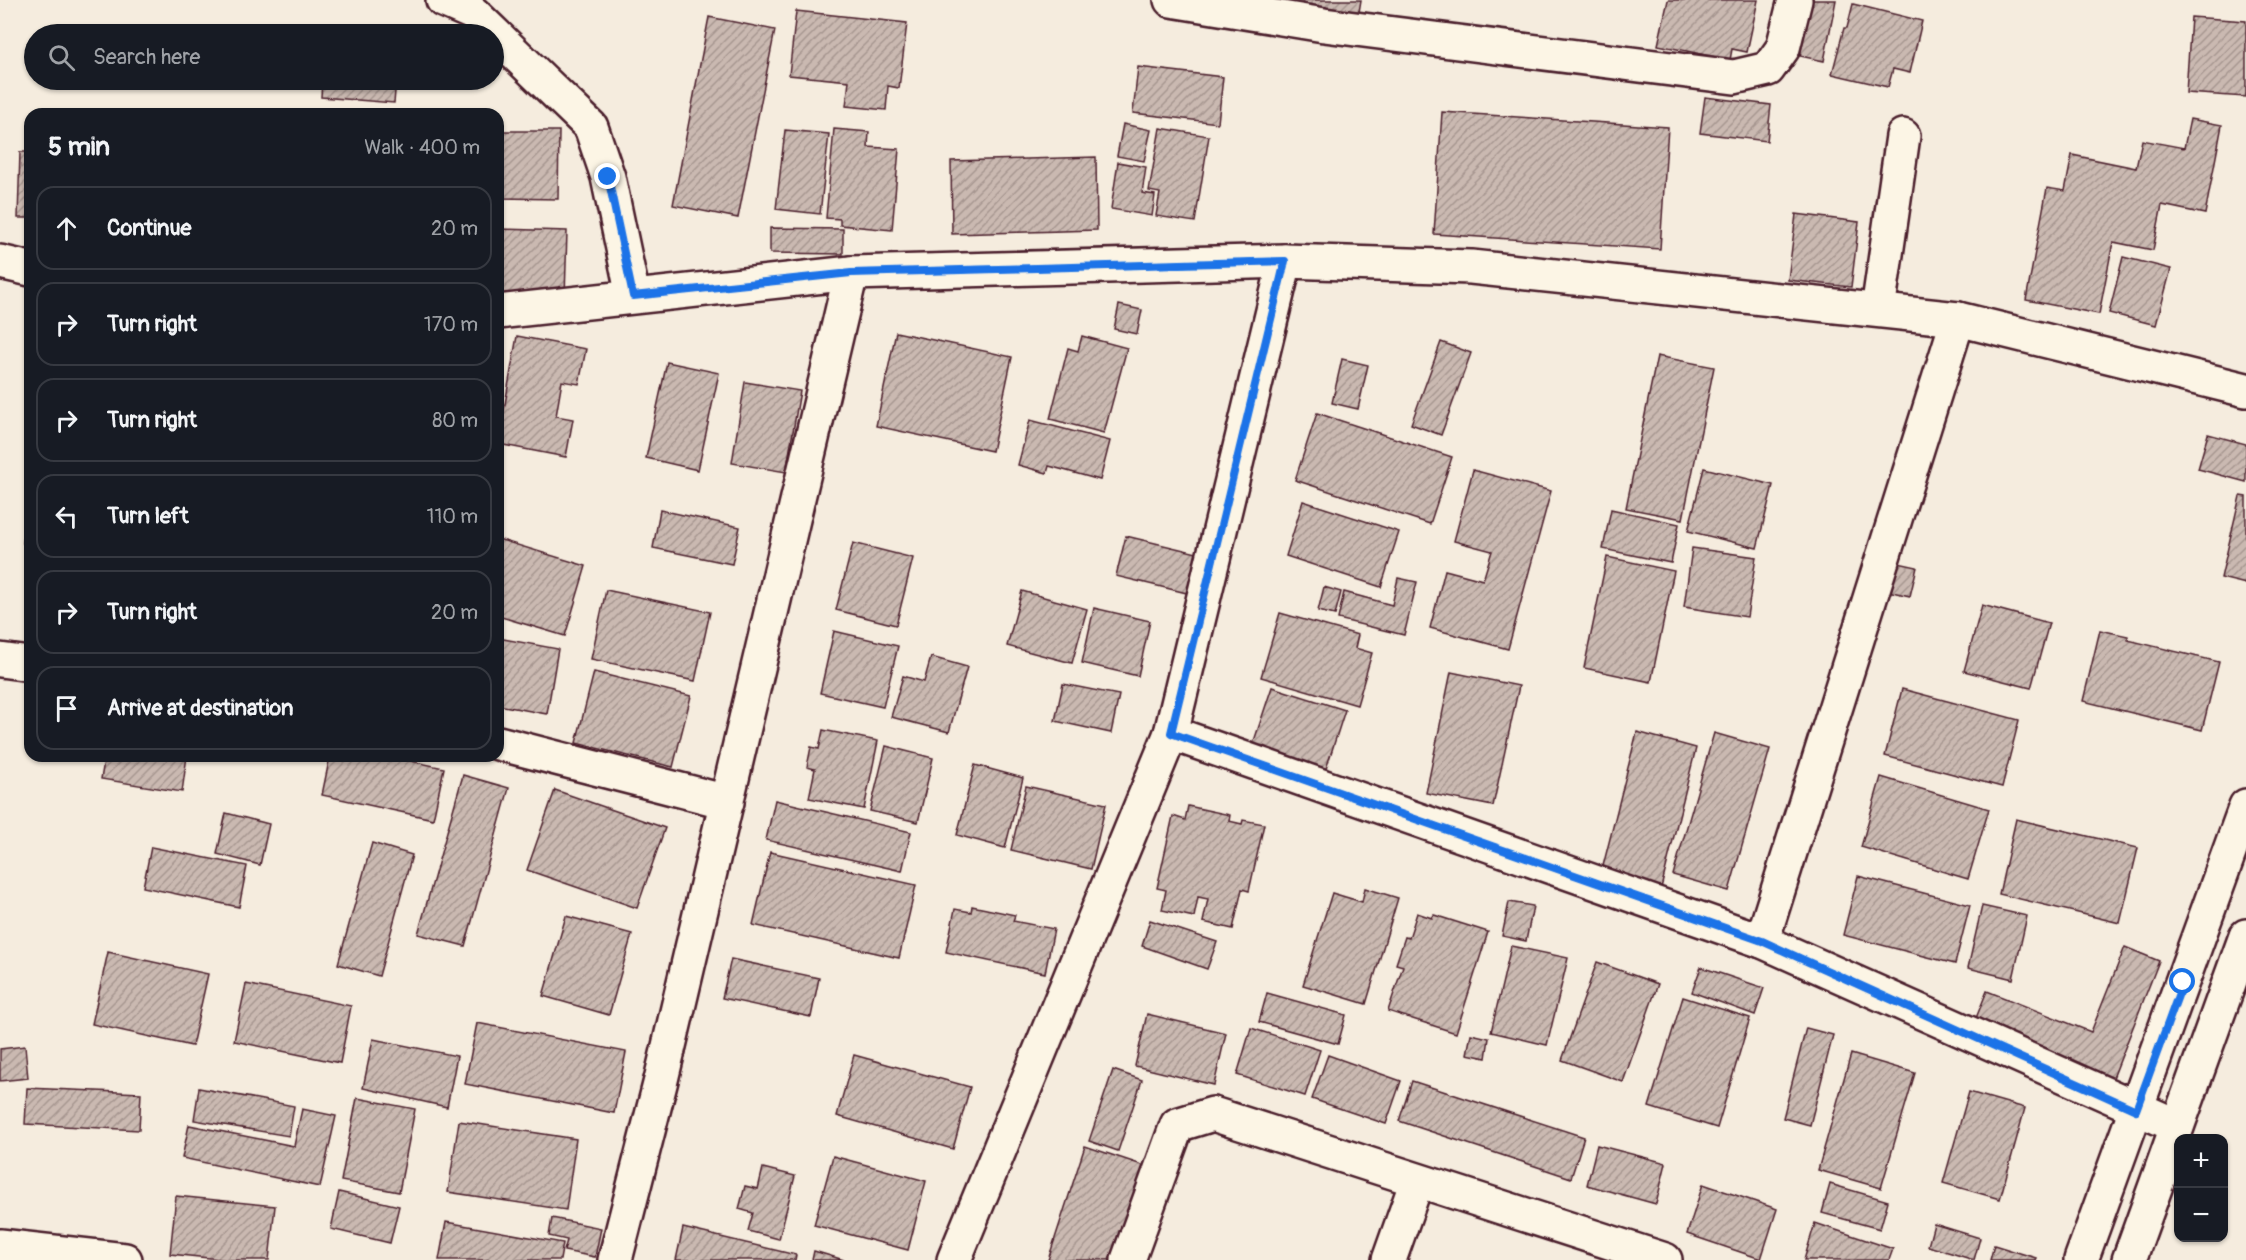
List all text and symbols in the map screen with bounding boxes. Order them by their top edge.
search box [24,24,504,90]
icon: search [45,41,78,74]
text: Search here [93,43,200,71]
text: 5 min [48,131,110,163]
text: Walk · 400 m [364,135,480,160]
route end [594,163,620,189]
icon: ahead [50,212,83,245]
text: Continue [107,214,191,242]
text: 20 m [431,216,478,241]
icon: right [50,308,83,341]
text: Turn right [107,310,197,338]
text: 170 m [424,312,478,337]
icon: right [50,404,83,437]
text: Turn right [107,406,197,434]
text: 80 m [432,408,478,433]
icon: left [50,500,83,533]
text: Turn left [107,502,189,530]
text: 110 m [427,504,478,529]
icon: right [50,596,83,629]
text: Turn right [107,598,197,626]
text: 20 m [431,600,478,625]
icon: arrive [50,692,83,725]
text: Arrive at destination [107,694,293,722]
route start [2169,968,2195,994]
map controls [2174,1134,2228,1242]
button: + [2174,1134,2228,1188]
button: − [2174,1188,2228,1242]

